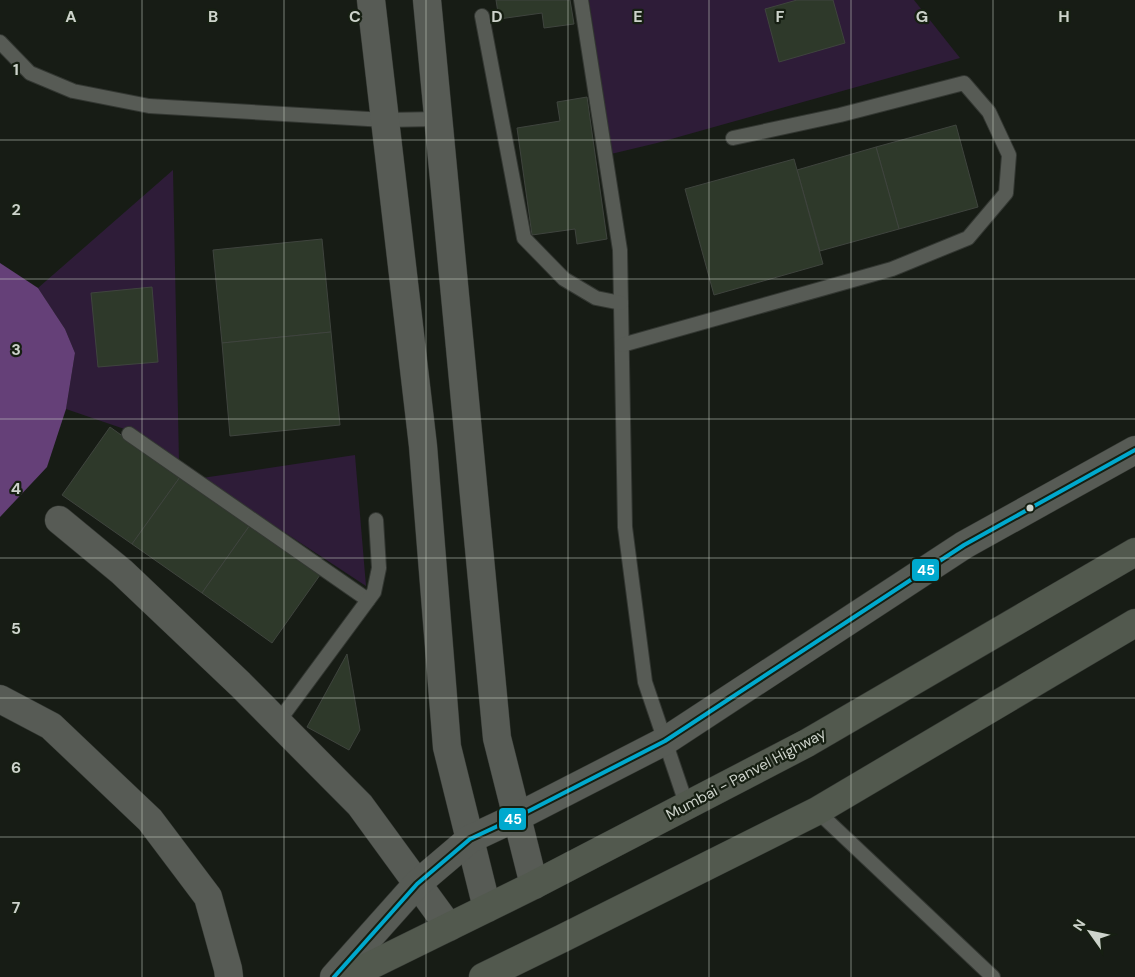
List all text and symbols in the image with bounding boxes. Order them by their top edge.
text: A [65,6,77,27]
text: B [208,6,218,27]
text: C [349,6,361,27]
text: D [491,6,503,27]
text: E [633,6,643,27]
text: F [776,6,785,27]
text: G [916,6,928,27]
text: H [1058,6,1070,27]
text: 1 [13,59,19,80]
text: 2 [11,199,21,220]
text: 3 [11,339,21,360]
text: 4 [11,478,21,499]
unlabelled marker [1025,503,1035,513]
line badge: 45 [911,558,940,582]
text: 45 [917,561,935,579]
text: 5 [11,618,21,639]
street label: Mumbai - Panvel Highway [663,723,830,825]
text: 6 [11,757,21,778]
line badge: 45 [498,807,527,831]
text: 45 [504,810,522,828]
text: 7 [12,897,21,918]
north arrow [1065,907,1115,957]
text: N [1069,916,1089,934]

